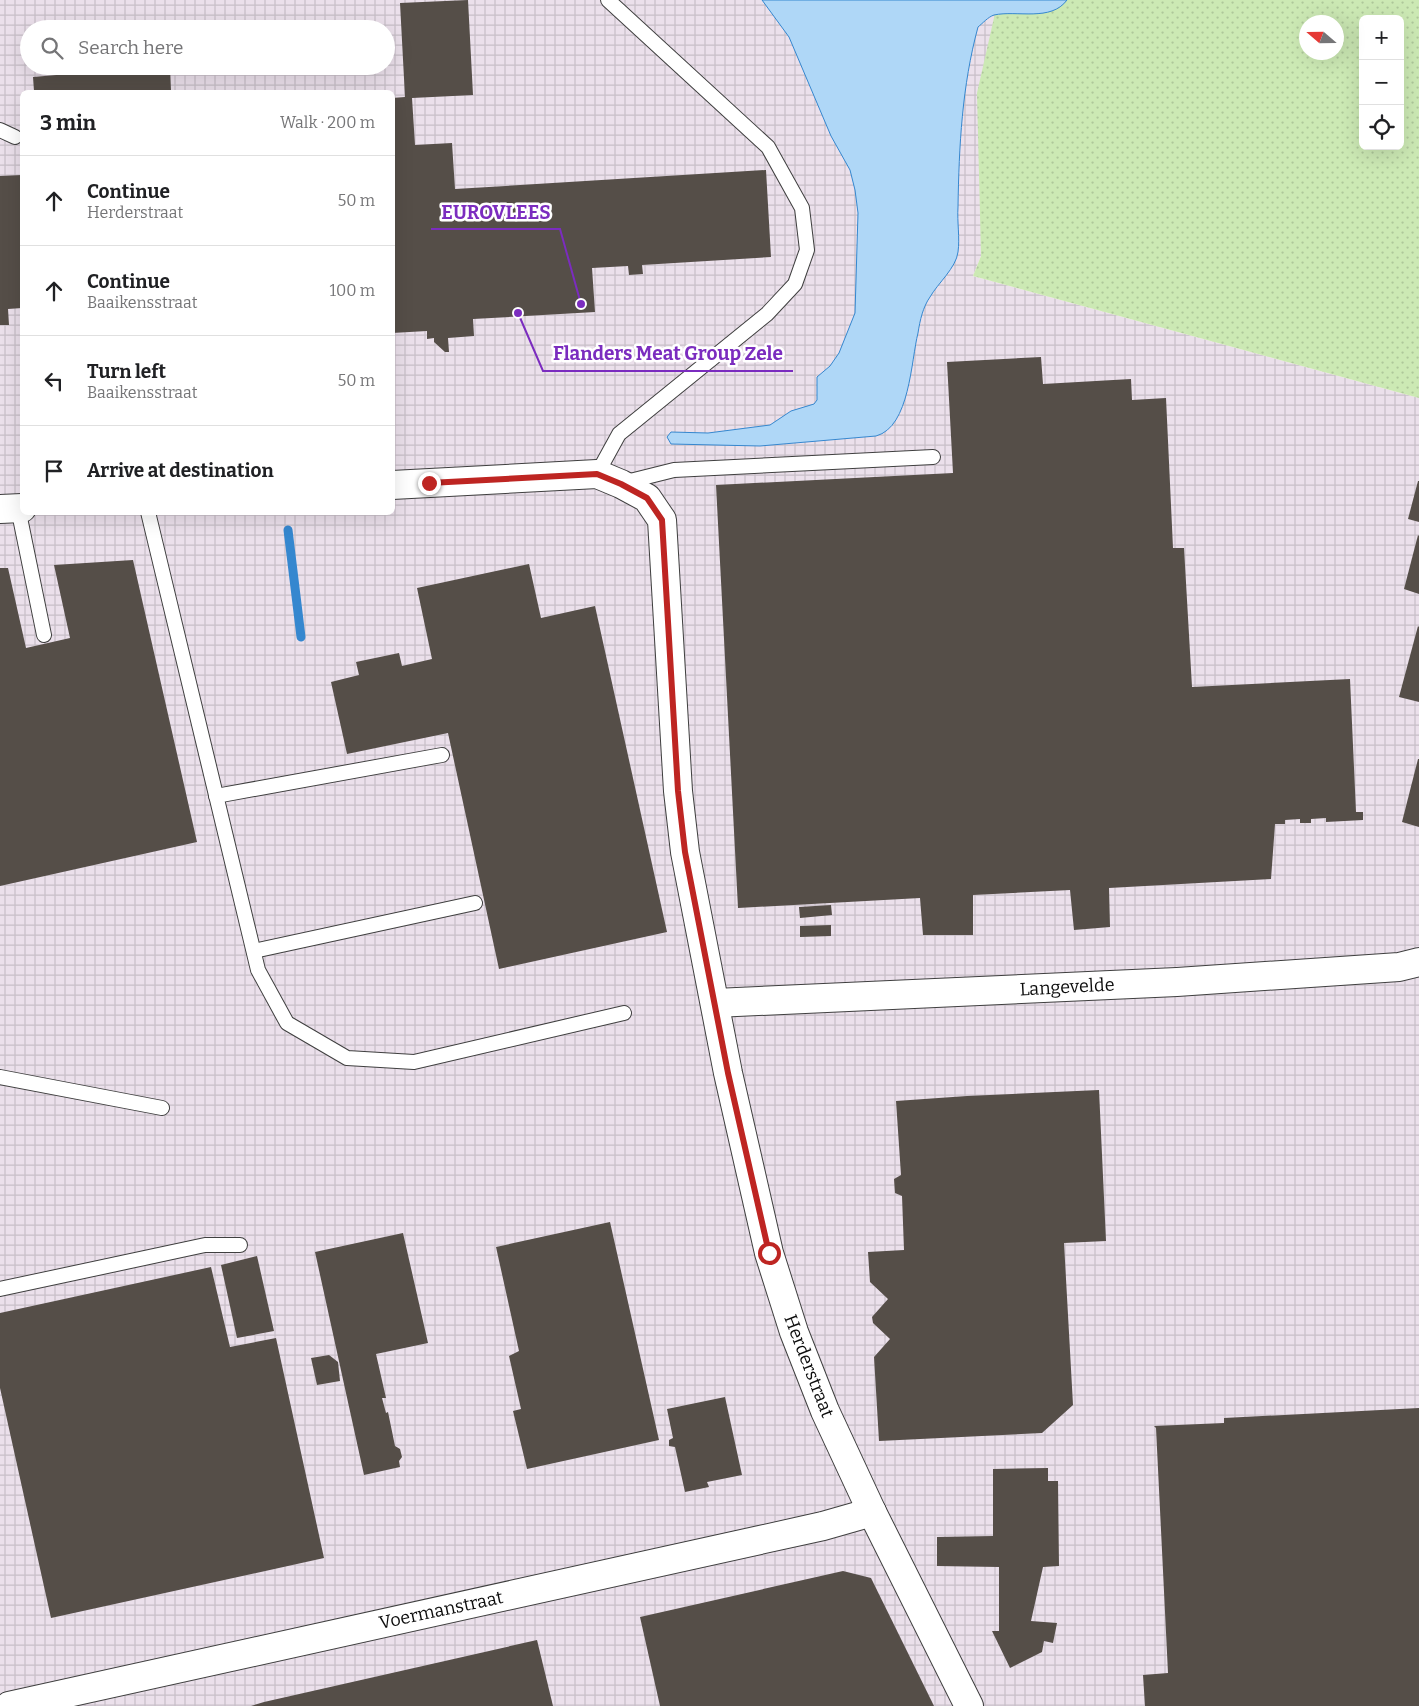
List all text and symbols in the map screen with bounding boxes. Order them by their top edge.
north arrow [1299,15,1344,60]
map controls [1359,15,1404,150]
button: + [1359,15,1404,60]
search box [20,20,395,75]
icon: search [38,34,66,62]
text: Search here [78,36,183,59]
button: − [1359,60,1404,105]
button: locate [1359,105,1404,150]
text: 3 min [40,110,96,136]
text: Walk · 200 m [280,113,375,132]
text: Continue [87,180,170,203]
icon: ahead [40,187,68,215]
text: 50 m [338,191,375,210]
callout: EUROVLEES [431,195,560,229]
text: EUROVLEES [441,201,551,224]
text: Herderstraat [87,203,183,222]
text: Continue [87,270,170,293]
icon: ahead [40,277,68,305]
text: 100 m [330,281,375,300]
text: Baaikensstraat [87,293,198,312]
callout: Flanders Meat Group Zele [543,337,793,371]
text: Flanders Meat Group Zele [553,342,783,365]
text: Turn left [87,360,166,383]
icon: left [40,367,68,395]
text: 50 m [338,371,375,390]
text: Baaikensstraat [87,383,198,402]
icon: arrive [40,457,68,485]
text: Arrive at destination [87,459,274,482]
route end [418,472,441,495]
street label: Langevelde [1019,974,1115,1000]
route start [758,1242,781,1265]
street label: Herderstraat [779,1311,839,1421]
street label: Voermanstraat [377,1586,505,1634]

